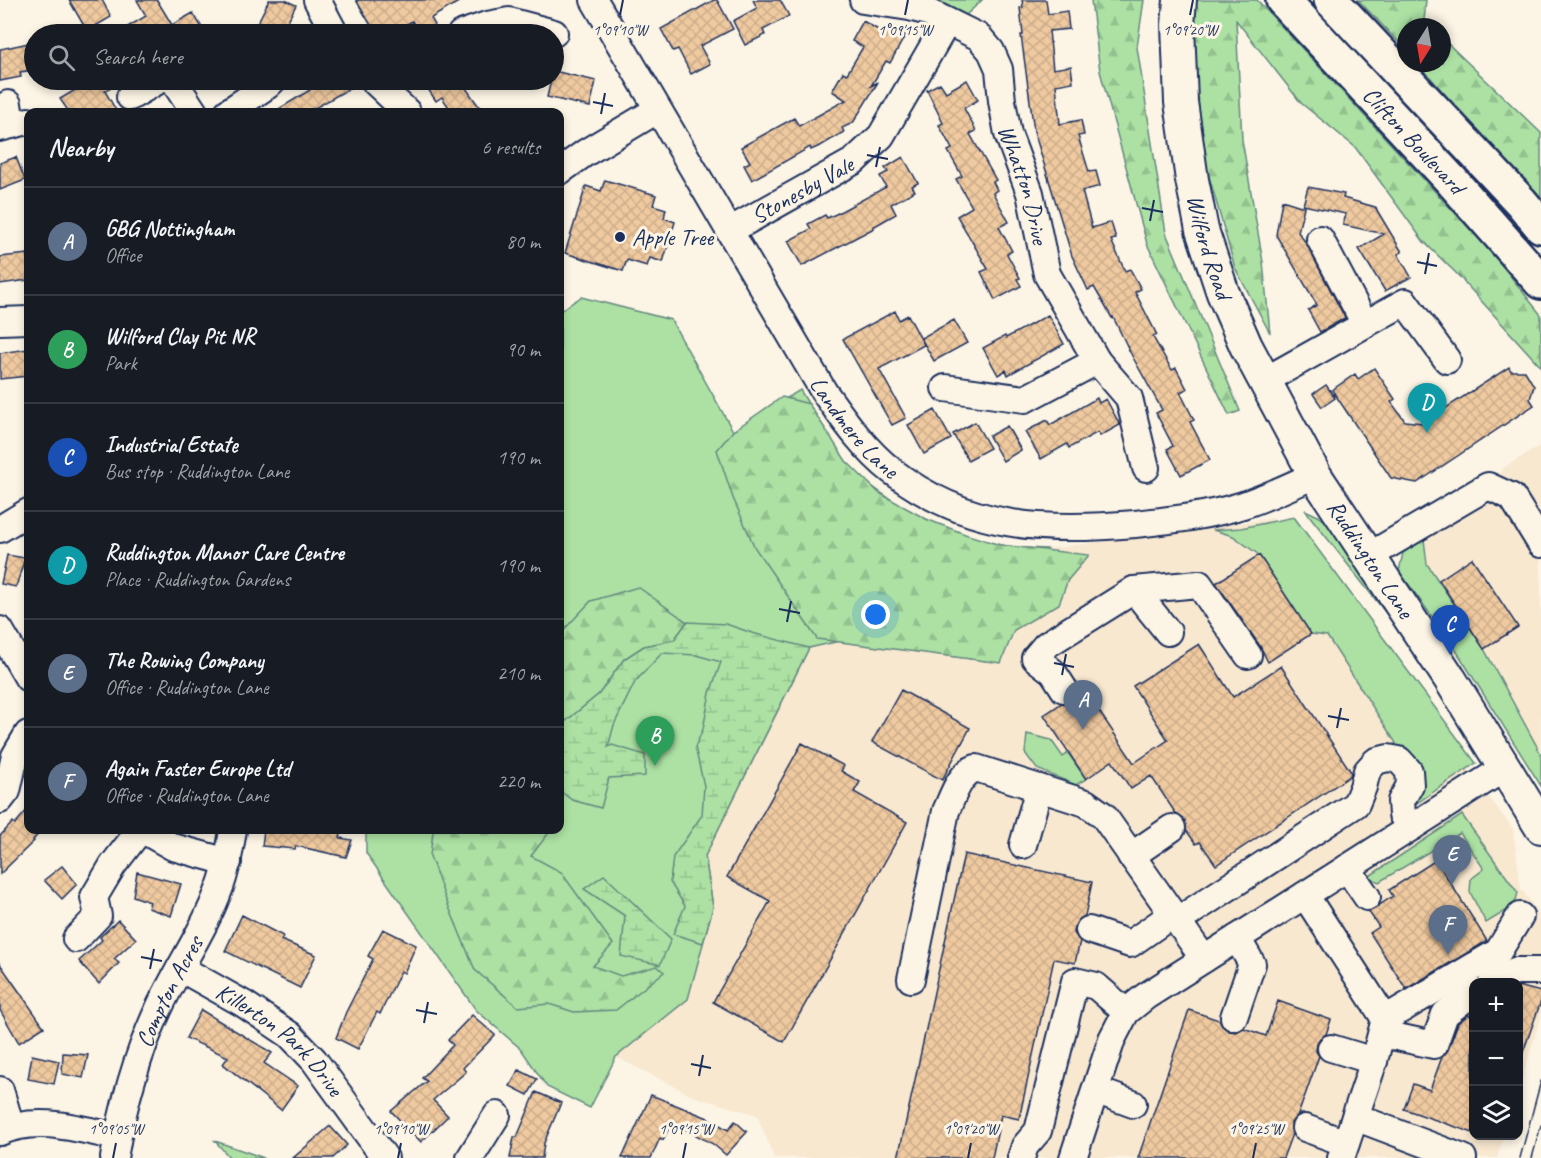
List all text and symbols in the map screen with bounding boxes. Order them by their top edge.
north arrow [1397,18,1451,72]
text: 1°09'10"W [593,21,650,40]
text: 1°09'15"W [878,21,935,40]
text: 1°09'20"W [1163,21,1220,40]
search box [24,24,564,90]
icon: search [45,41,78,74]
text: Search here [93,43,183,71]
street label: Clifton Boulevard [1356,80,1474,203]
street label: Whatton Drive [991,121,1056,249]
text: Nearby [48,131,113,164]
text: 6 results [481,135,540,160]
street label: Stonesby Vale [746,148,861,231]
street label: Wilford Road [1180,192,1240,307]
text: GBG Nottingham [105,215,234,243]
place label: Apple Tree [632,222,715,252]
text: A [62,229,73,254]
text: 80 m [506,229,540,254]
marker: Apple Tree [613,230,627,244]
text: Office [105,243,142,268]
text: Wilford Clay Pit NR [105,323,255,351]
text: B [62,337,73,362]
text: 90 m [506,337,540,362]
text: Park [105,351,137,376]
street label: Landmere Lane [803,371,906,487]
pin: D [1408,384,1446,433]
text: Industrial Estate [105,431,238,459]
text: C [63,445,72,470]
text: 190 m [497,445,540,470]
text: Bus stop · Ruddington Lane [105,459,289,484]
street label: Ruddington Lane [1320,494,1422,626]
text: Ruddington Manor Care Centre [105,539,344,567]
text: D [62,553,73,578]
text: 190 m [497,553,540,578]
text: Place · Ruddington Gardens [105,567,290,592]
your location [861,600,890,629]
pin: C [1430,606,1470,655]
text: The Rowing Company [105,647,264,675]
text: E [62,661,73,686]
text: 210 m [497,661,540,686]
text: Office · Ruddington Lane [105,675,268,700]
pin: A [1064,680,1102,730]
pin: B [636,716,674,766]
text: Again Faster Europe Ltd [105,755,290,783]
text: F [63,769,72,794]
text: 220 m [497,769,540,794]
text: Office · Ruddington Lane [105,783,268,808]
pin: E [1432,836,1472,885]
pin: F [1428,906,1468,955]
street label: Compton Acres [129,929,211,1051]
street label: Killerton Park Drive [211,976,351,1104]
map controls [1469,978,1523,1140]
button: + [1469,978,1523,1032]
button: − [1469,1032,1523,1086]
button: layers [1469,1086,1523,1140]
text: 1°09'05"W [89,1120,146,1139]
text: 1°09'10"W [374,1120,431,1139]
text: 1°09'15"W [659,1120,716,1139]
text: 1°09'20"W [944,1120,1001,1139]
text: 1°09'25"W [1229,1120,1286,1139]

